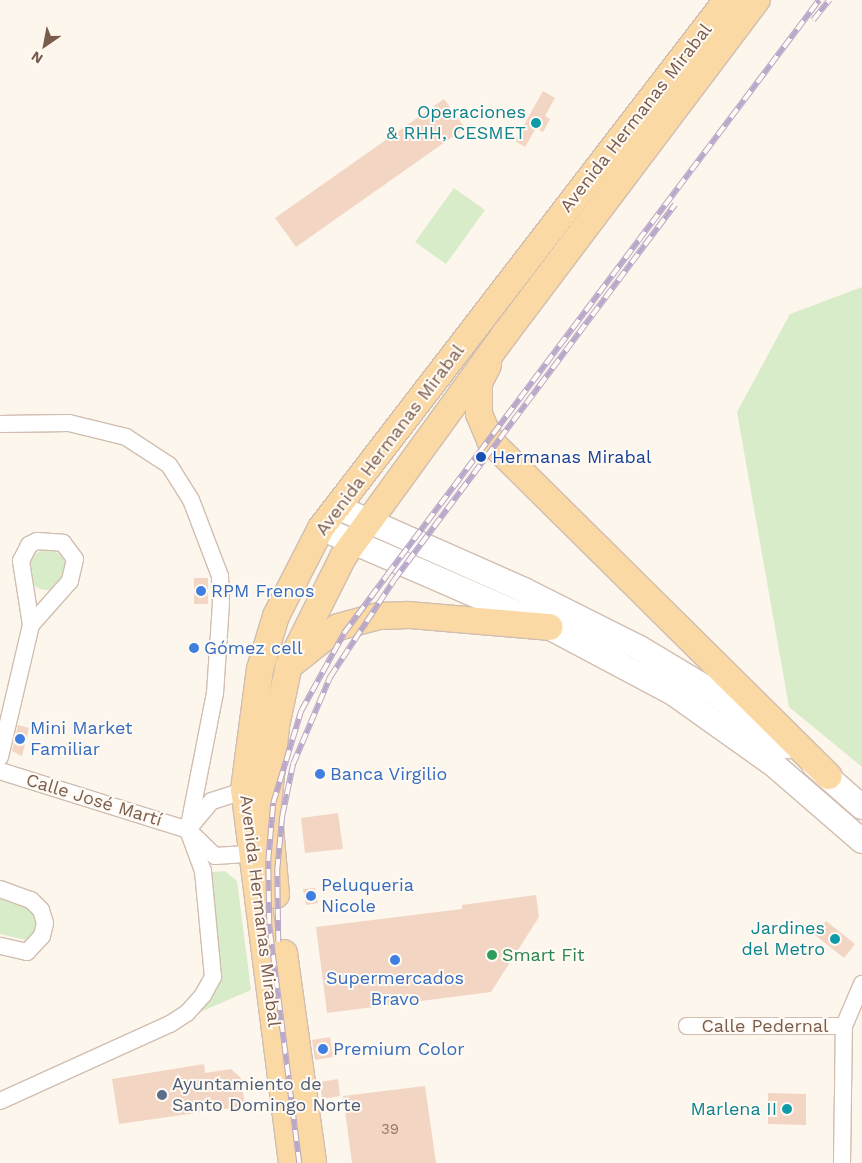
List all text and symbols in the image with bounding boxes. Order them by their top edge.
street label: Avenida Hermanas Mirabal [555,19,717,217]
north arrow [20,20,70,70]
text: N [28,48,46,67]
place label: Operaciones & RHH, CESMET [386,102,526,144]
marker: Operaciones & RHH, CESMET [530,117,542,129]
street label: Avenida Hermanas Mirabal [311,340,469,540]
place label: Hermanas Mirabal [492,446,652,468]
marker: Hermanas Mirabal [474,450,488,464]
place label: RPM Frenos [211,580,315,602]
marker: RPM Frenos [195,585,207,597]
place label: Gómez cell [204,637,303,659]
marker: Gómez cell [188,642,200,654]
place label: Mini Market Familiar [30,718,133,761]
marker: Mini Market Familiar [14,733,26,745]
place label: Banca Virgilio [330,763,448,785]
marker: Banca Virgilio [314,768,326,780]
street label: Calle José Martí [23,769,165,831]
street label: Avenida Hermanas Mirabal [235,794,285,1028]
place label: Peluqueria Nicole [321,875,414,918]
marker: Peluqueria Nicole [305,890,317,902]
place label: Jardines del Metro [741,918,825,961]
marker: Jardines del Metro [829,933,841,945]
place label: Smart Fit [502,944,585,966]
marker: Smart Fit [486,949,498,961]
marker: Supermercados Bravo [389,954,401,966]
place label: Supermercados Bravo [326,968,464,1011]
street label: Calle Pedernal [701,1015,829,1037]
place label: Premium Color [333,1038,465,1060]
marker: Premium Color [317,1043,329,1055]
place label: Ayuntamiento de Santo Domingo Norte [172,1074,361,1116]
marker: Ayuntamiento de Santo Domingo Norte [156,1089,168,1101]
place label: Marlena II [690,1098,777,1120]
marker: Marlena II [781,1103,793,1115]
house number: 39 [381,1121,399,1139]

